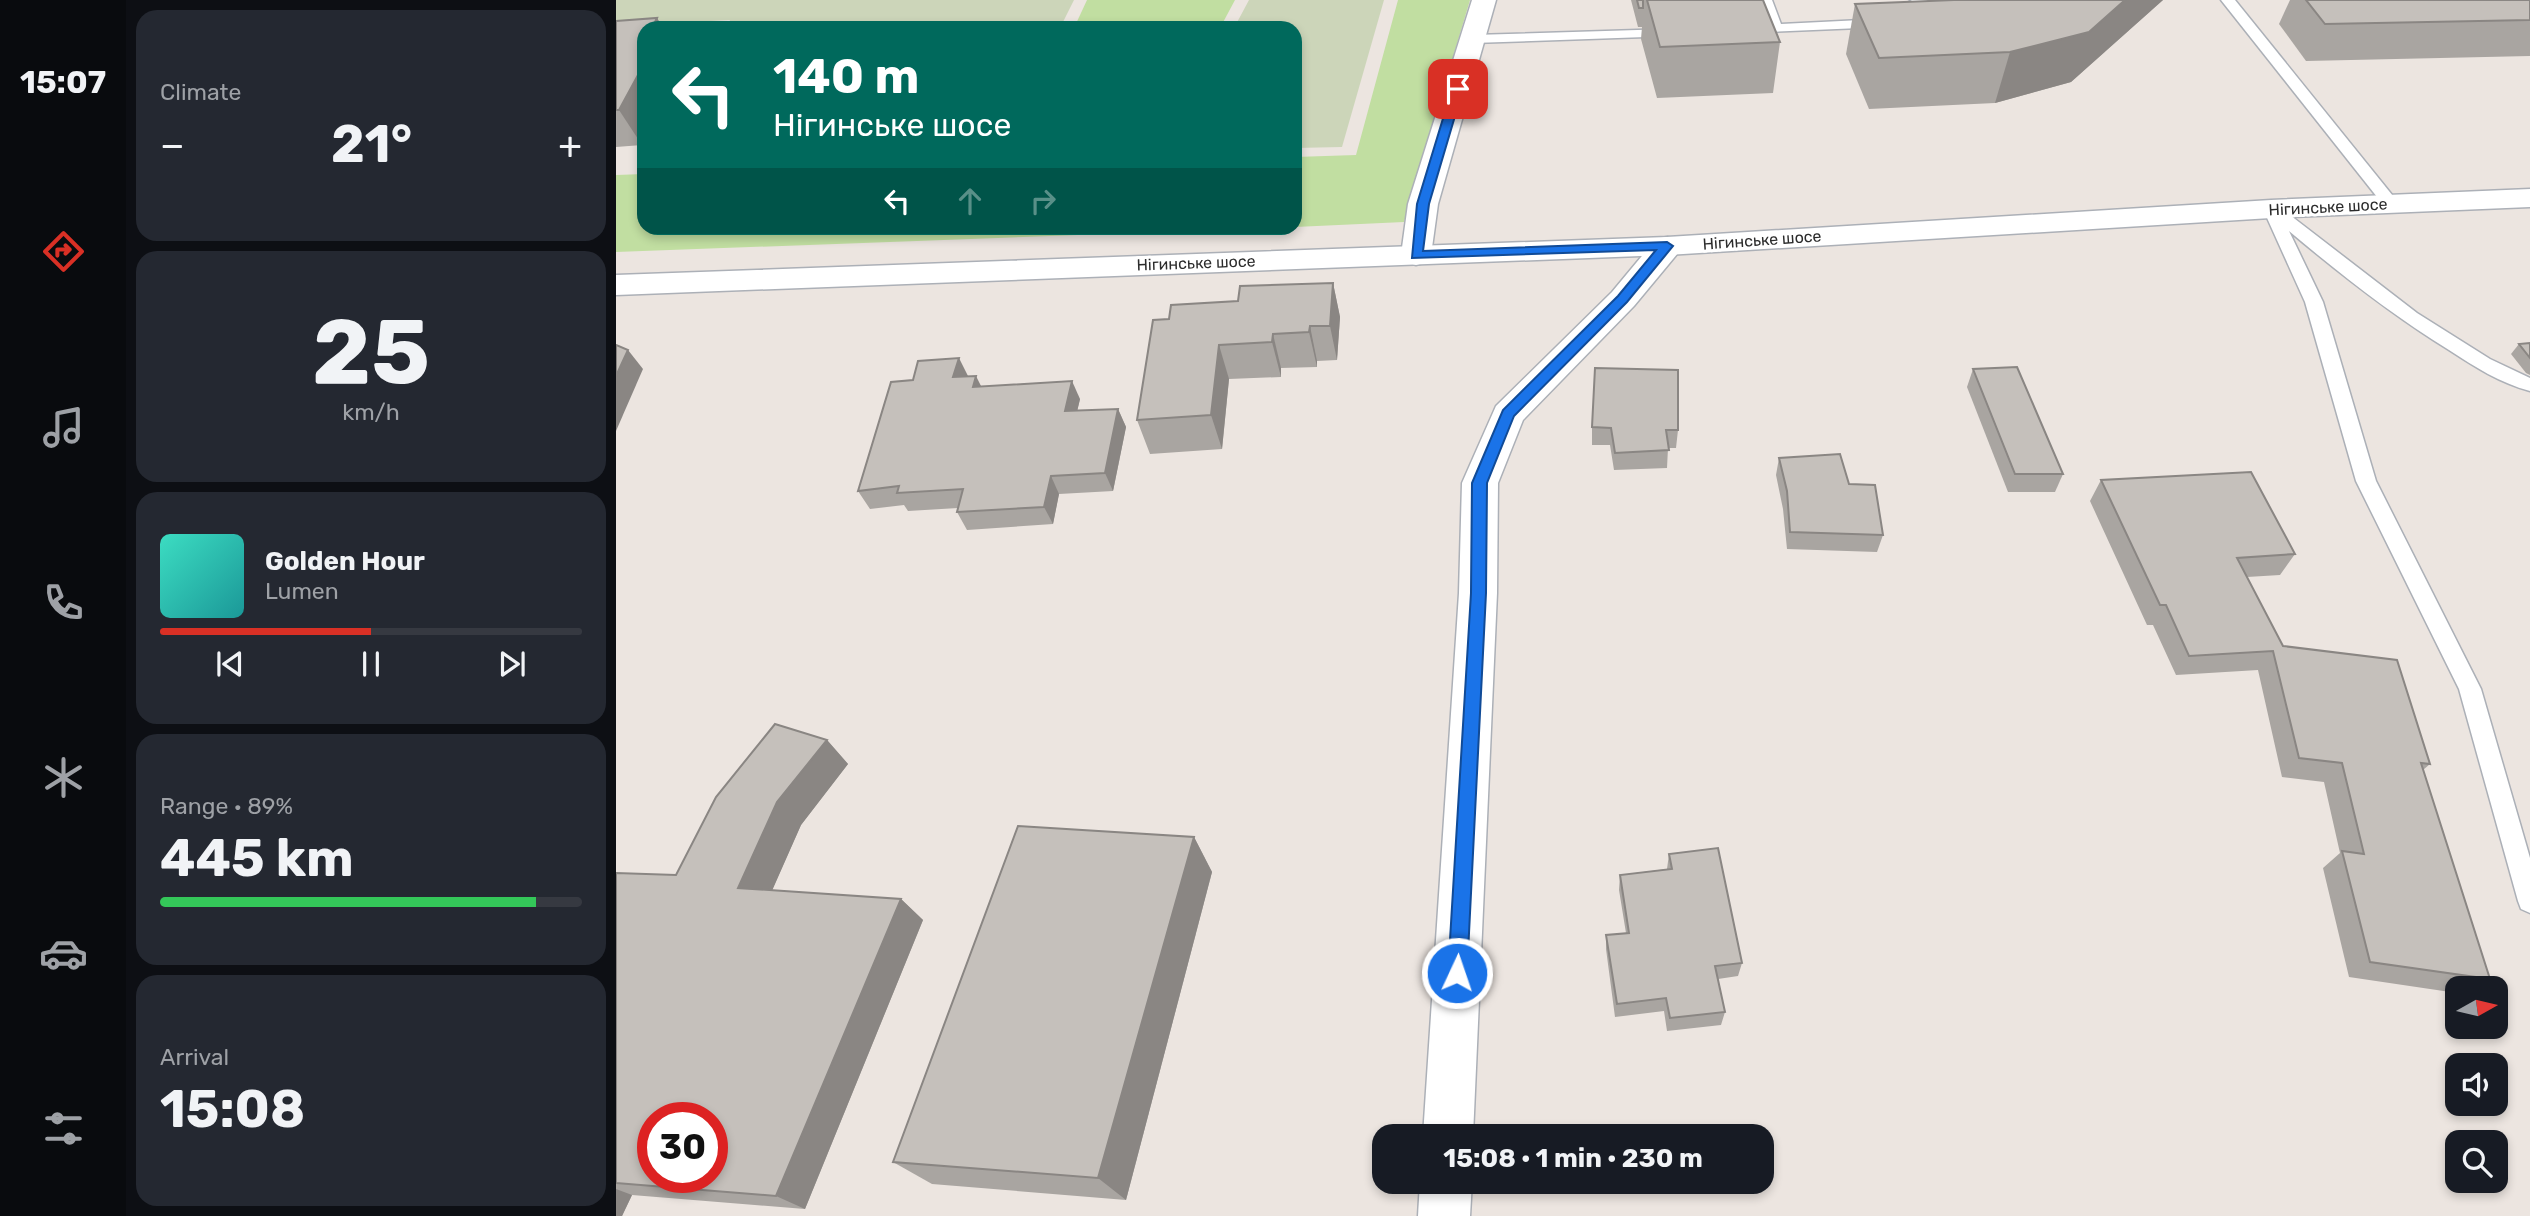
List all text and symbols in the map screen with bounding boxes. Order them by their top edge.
text: 140 m [773,47,919,105]
icon: left [658,49,749,140]
pin [1428,59,1488,119]
text: 15:07 [20,63,106,101]
icon: arrive [1439,70,1477,108]
text: Climate [160,78,241,106]
text: Нігинське шосе [773,106,1011,144]
text: 21° [331,113,412,175]
text: − [160,122,185,168]
text: + [558,122,582,168]
icon: left [878,182,916,220]
icon: ahead [951,182,989,220]
icon: right [1024,182,1062,220]
street label: Нігинське шосе [2268,194,2388,220]
street label: Нігинське шосе [1702,226,1822,254]
icon: directions [39,227,88,276]
street label: Нігинське шосе [1136,251,1256,275]
text: 25 [312,298,430,406]
text: km/h [342,398,400,426]
icon: music [39,403,88,452]
text: Golden Hour [265,546,425,577]
text: Lumen [265,577,339,605]
icon: phone [39,578,88,627]
icon: previous [211,645,249,683]
icon: pause [352,645,390,683]
icon: next [493,645,531,683]
icon: climate [39,753,88,802]
text: Range · 89% [160,792,293,820]
text: 445 km [160,827,354,889]
icon: car [39,929,88,978]
position arrow [1420,936,1494,1010]
north arrow [2445,976,2508,1040]
map controls [2445,976,2508,1193]
text: Arrival [160,1043,229,1071]
button: sound [2445,1053,2508,1116]
text: 15:08 [160,1078,305,1140]
speed limit sign: 30 [637,1102,728,1193]
icon: filters [39,1104,88,1153]
button: search [2445,1130,2508,1193]
text: 15:08 · 1 min · 230 m [1443,1143,1703,1174]

